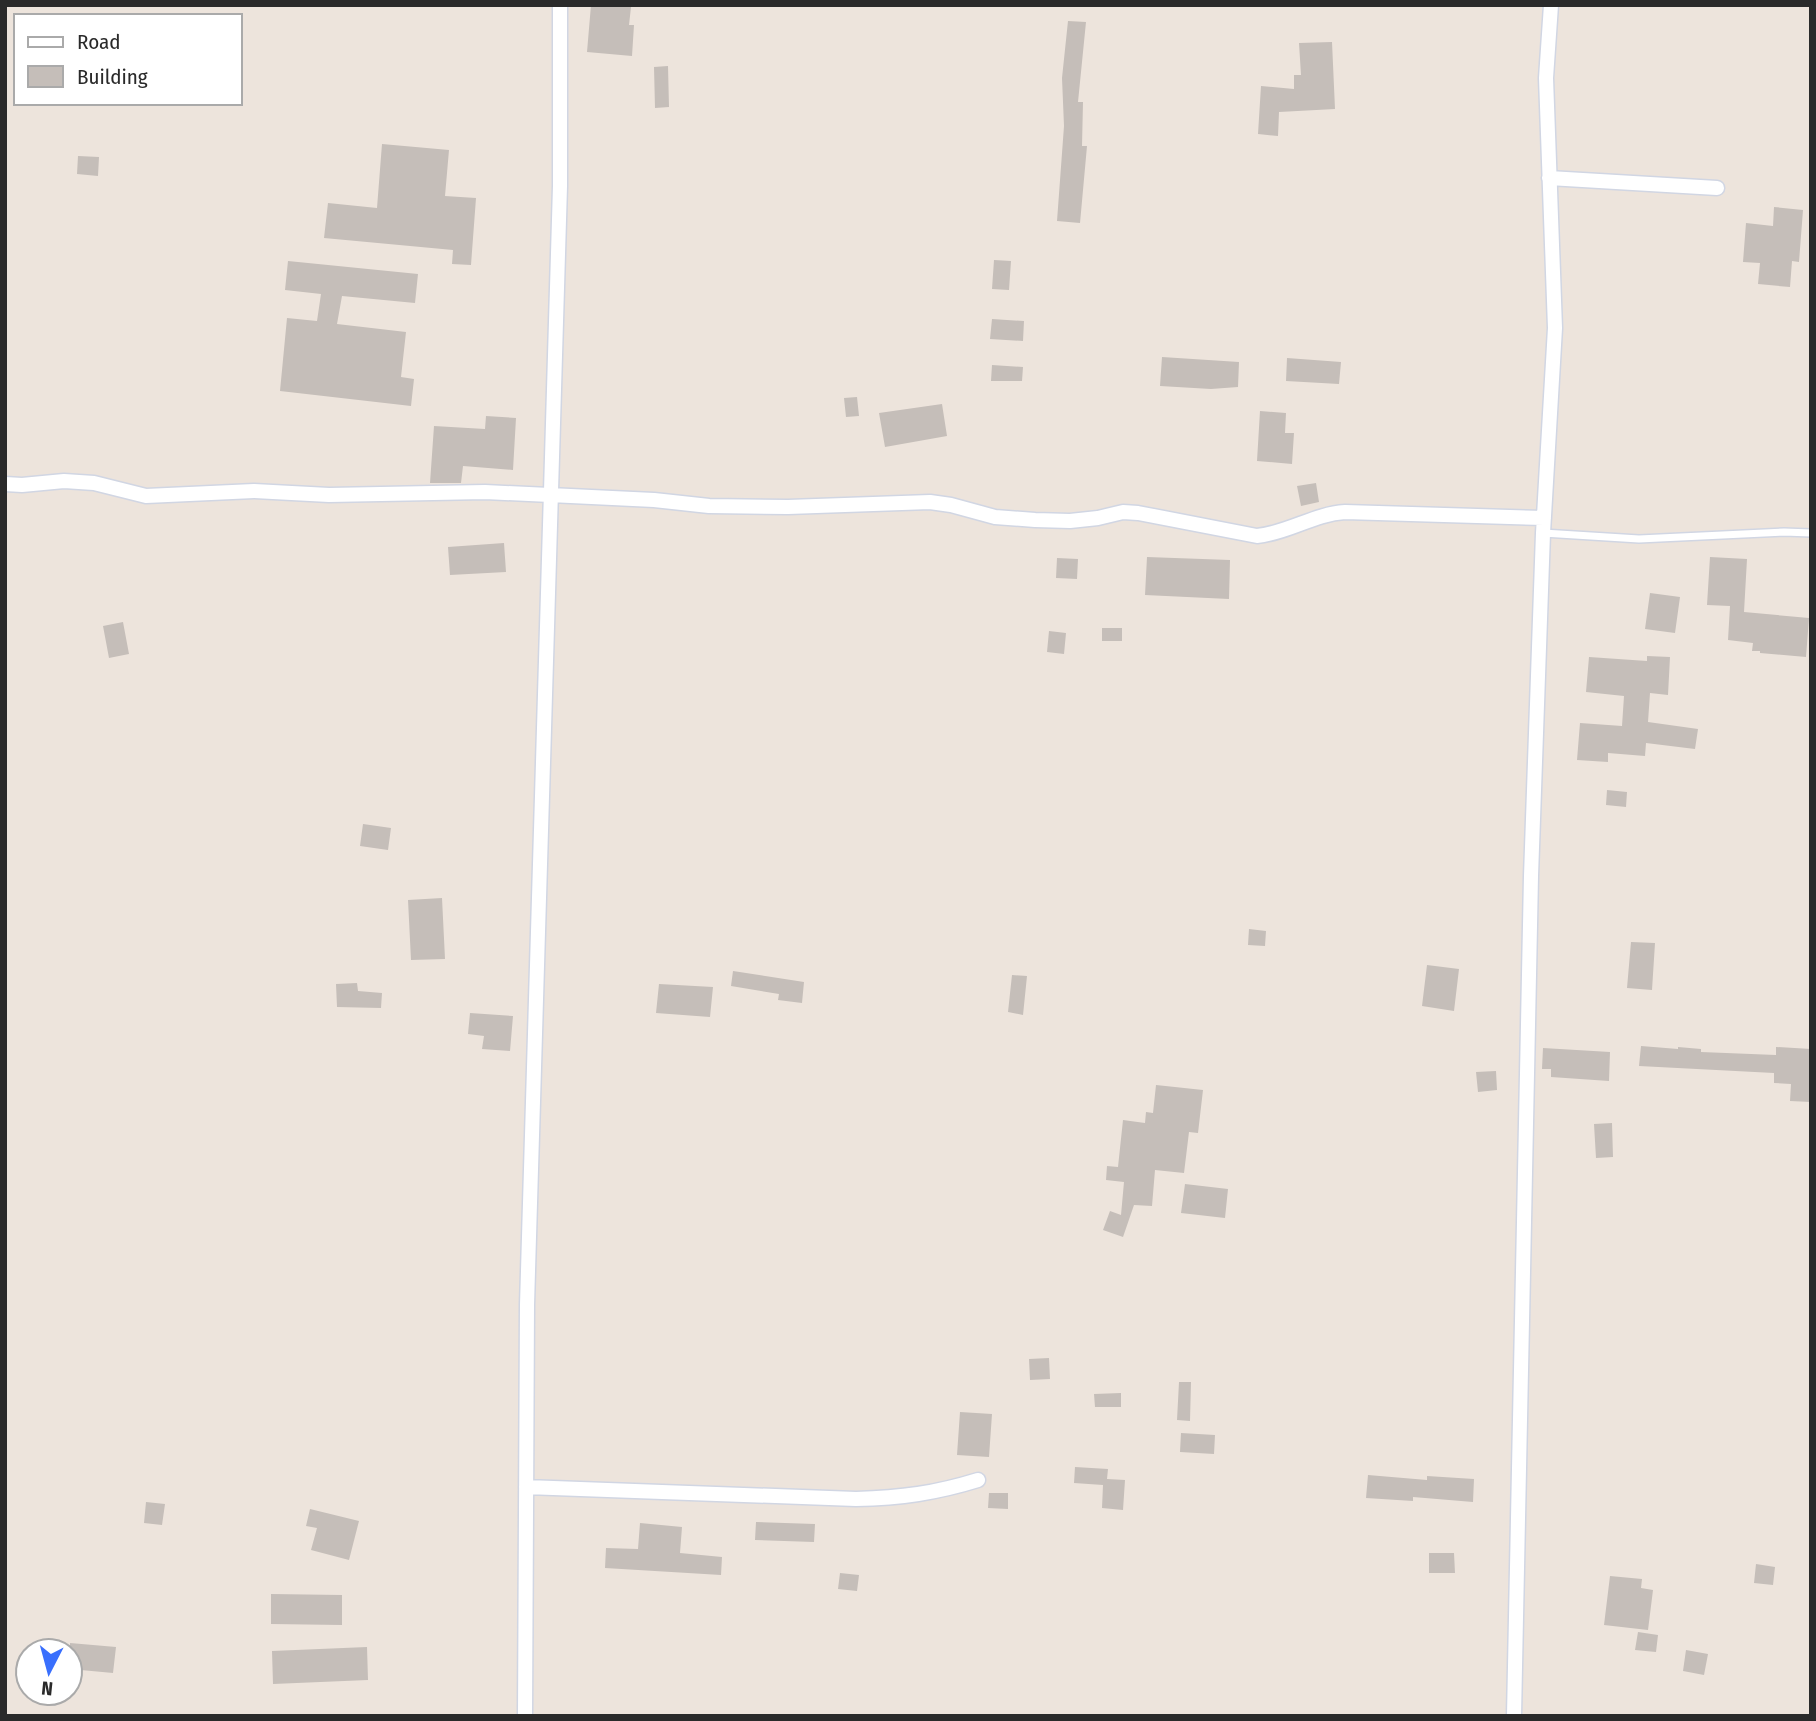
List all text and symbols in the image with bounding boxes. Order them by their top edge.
legend [14,14,242,105]
text: Road [77,29,121,55]
text: Building [77,64,148,90]
north arrow [14,1637,84,1707]
text: N [40,1676,54,1700]

